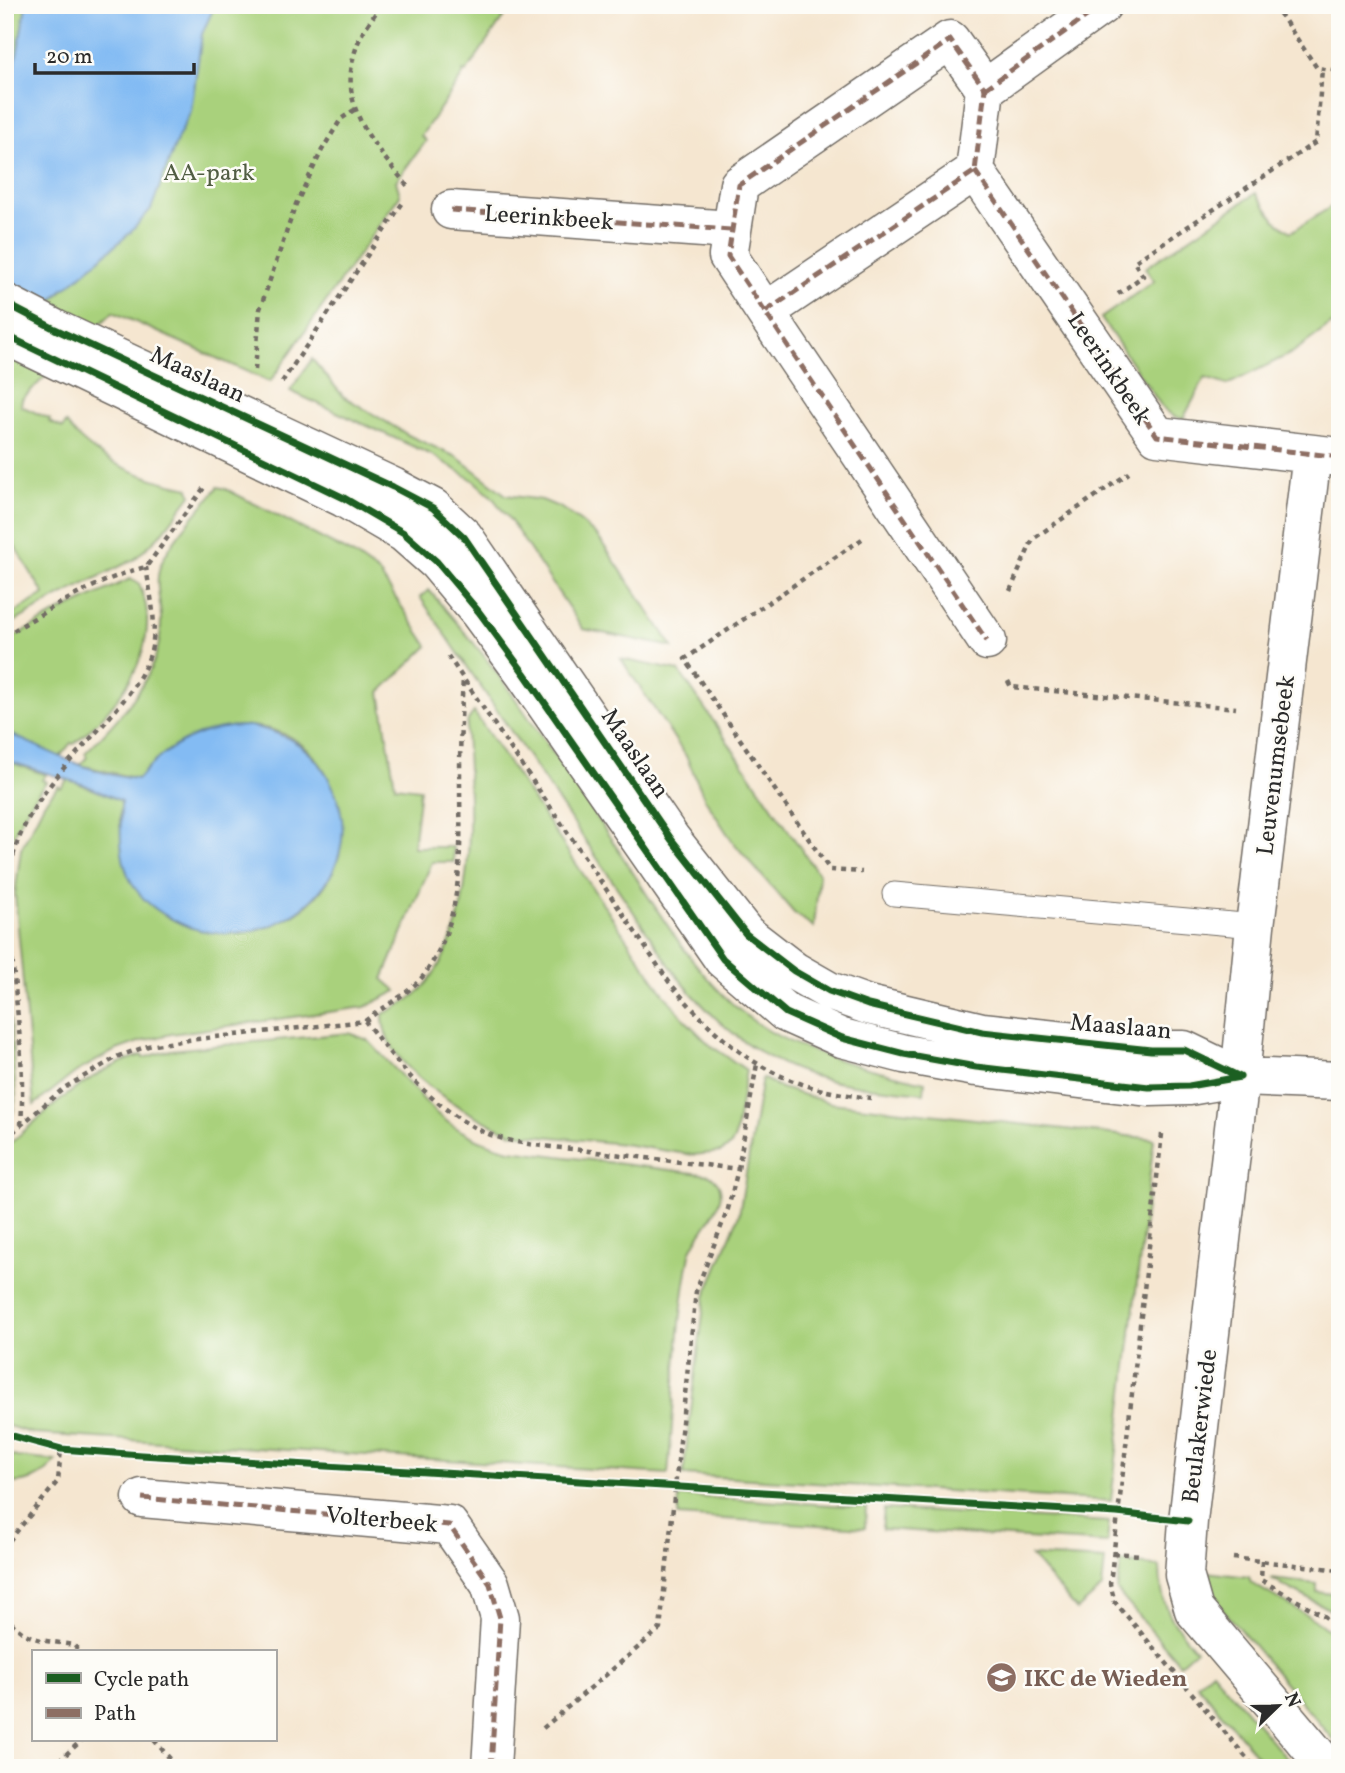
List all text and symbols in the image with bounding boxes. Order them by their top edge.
scale bar [35,32,194,76]
text: 20 m [46,43,92,72]
park label: AA-park [163,157,255,191]
street label: Leerinkbeek [483,198,615,240]
street label: Leerinkbeek [1058,306,1159,432]
street label: Maaslaan [144,339,251,413]
street label: Leuvenumsebeek [1249,673,1305,857]
street label: Maaslaan [592,702,677,806]
street label: Maaslaan [1069,1007,1173,1049]
street label: Beulakerwiede [1175,1347,1227,1505]
street label: Volterbeek [324,1499,439,1543]
legend [32,1650,276,1742]
school or university icon: IKC de Wieden [984,1661,1018,1695]
place label: IKC de Wieden [1024,1663,1188,1697]
text: Cycle path [94,1666,189,1695]
north arrow [1244,1672,1314,1742]
text: N [1277,1689,1307,1712]
text: Path [94,1700,136,1729]

